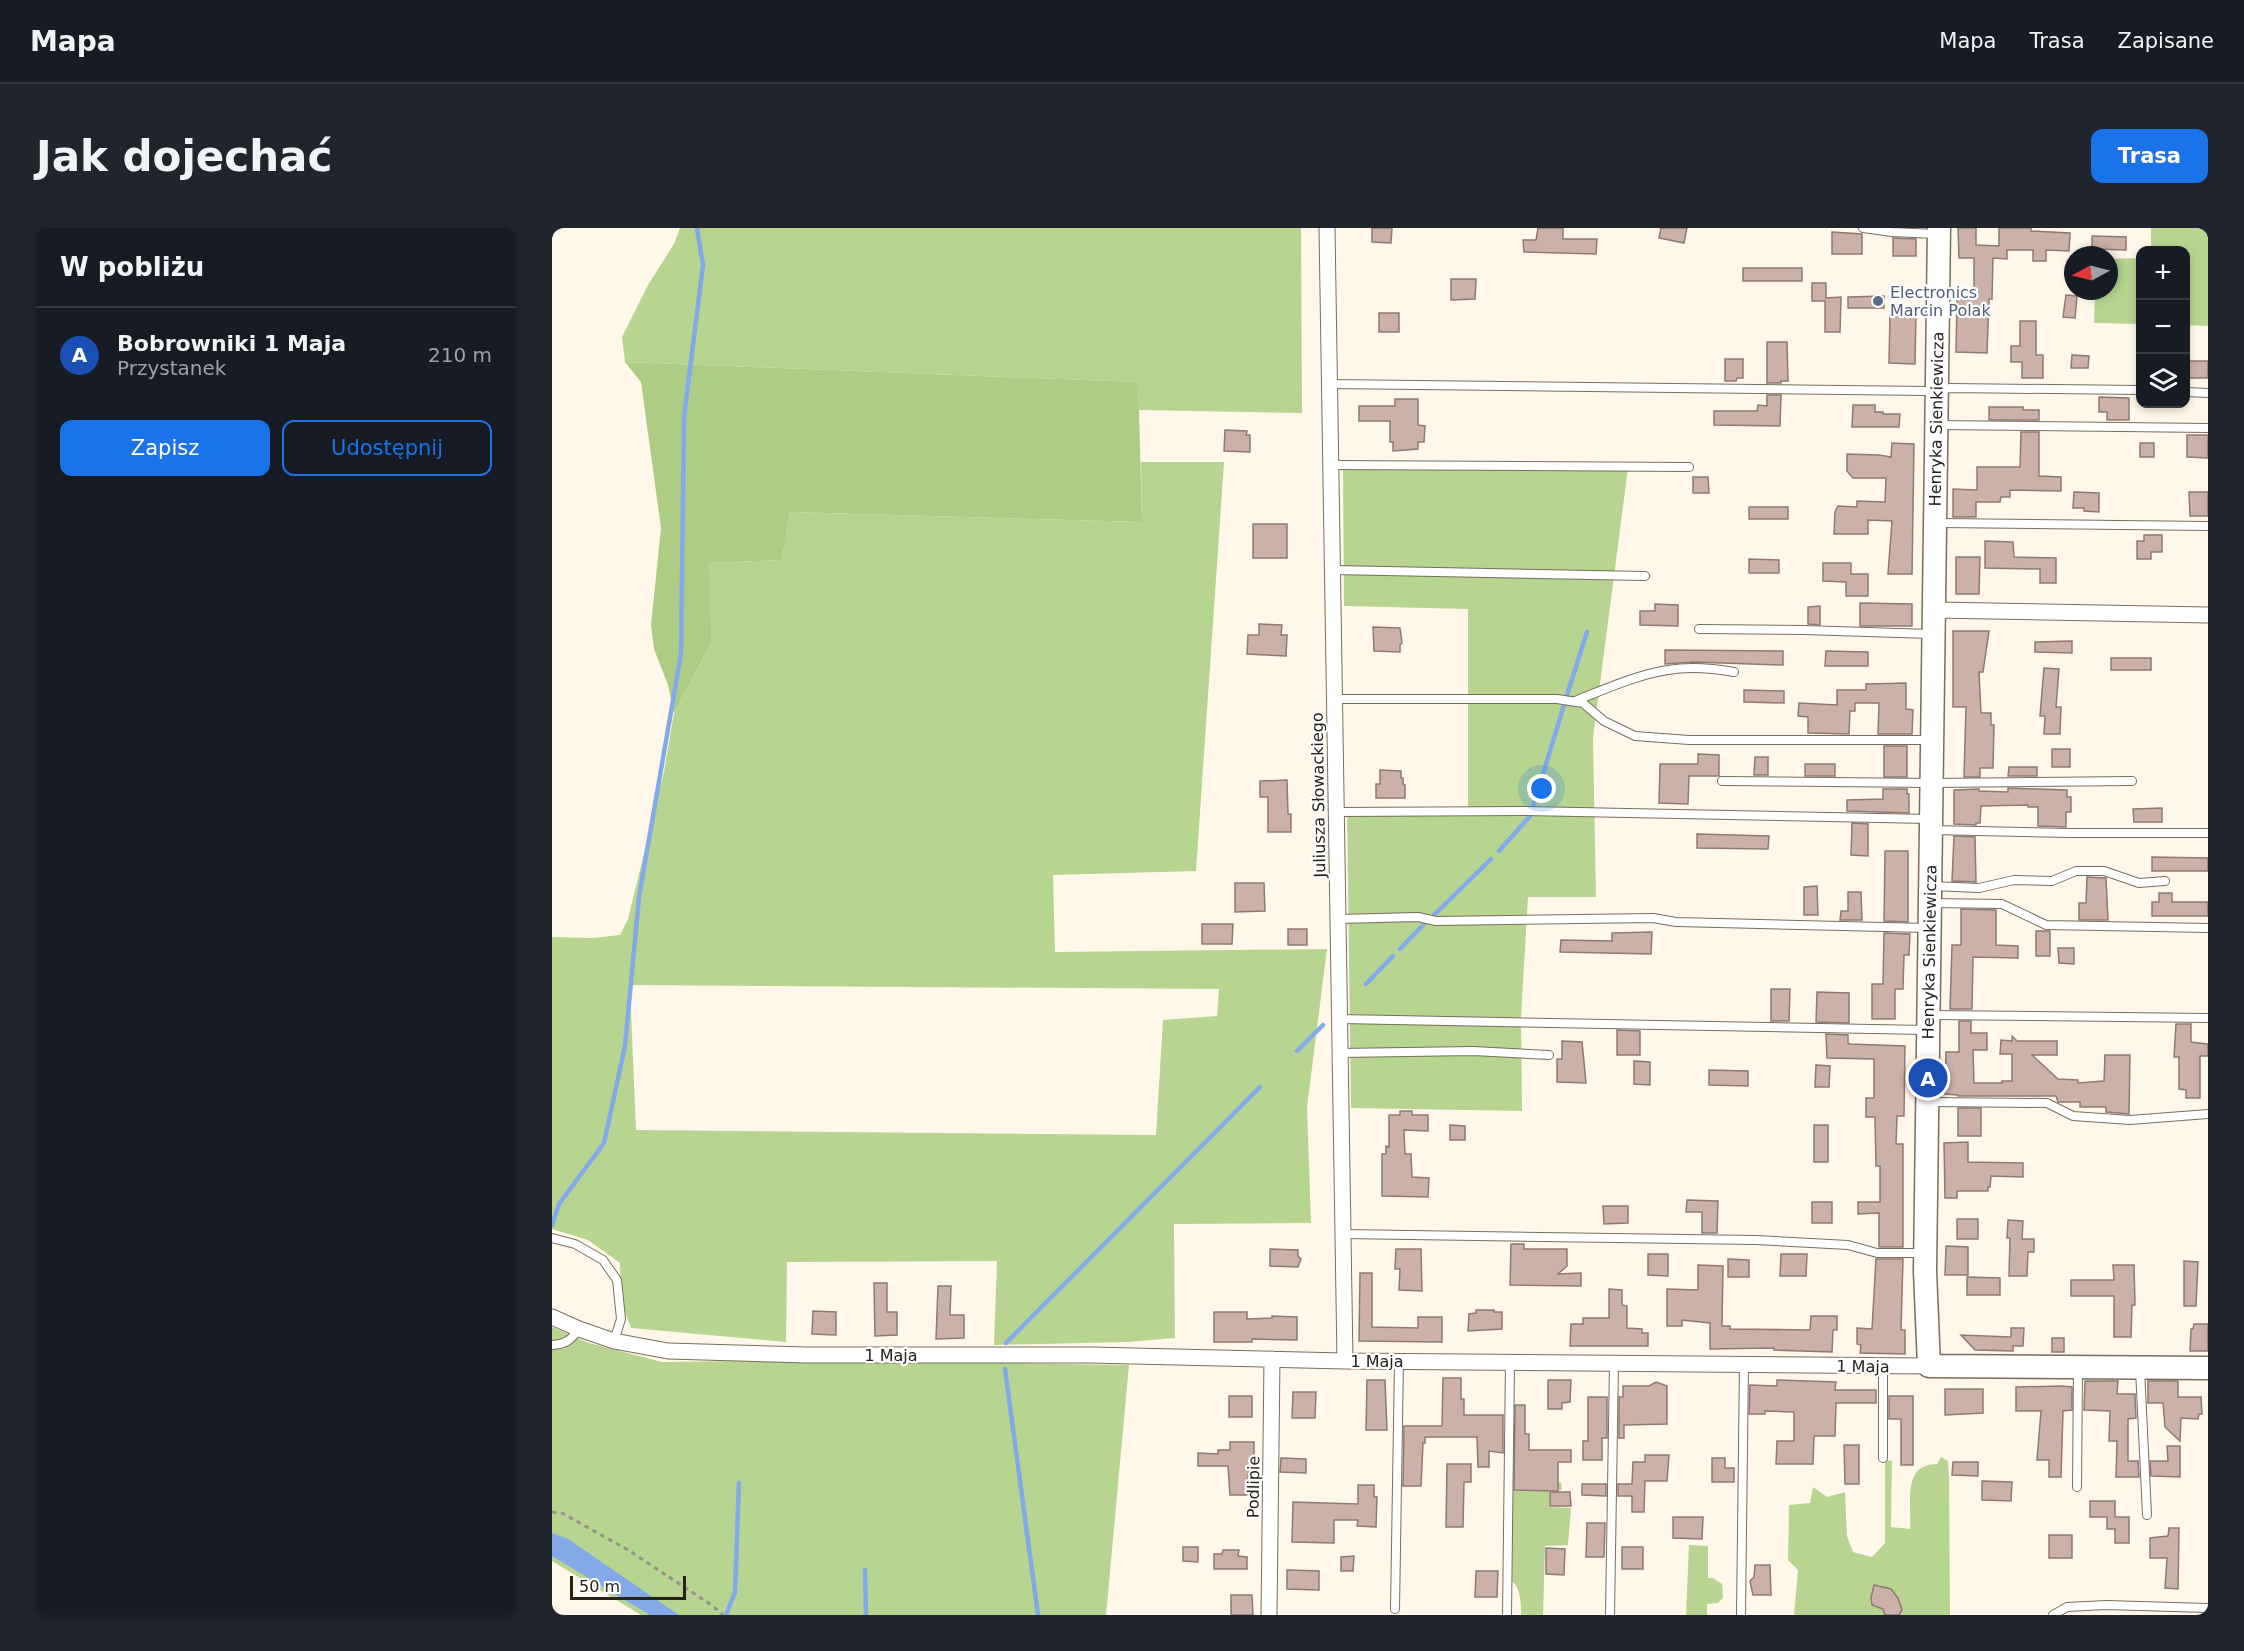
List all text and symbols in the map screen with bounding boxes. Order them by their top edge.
text: Mapa [30,25,116,58]
text: Mapa [1939,29,1996,53]
text: Trasa [2029,29,2085,53]
text: Zapisane [2118,29,2214,53]
button: Trasa [2091,129,2208,183]
text: Jak dojechać [36,132,332,181]
north arrow [2064,246,2118,300]
map controls [2136,246,2190,408]
button: + [2136,246,2190,300]
text: W pobliżu [60,252,204,282]
place label: Electronics Marcin Polak [1890,283,1991,320]
marker: Electronics Marcin Polak [1871,294,1885,308]
button: − [2136,300,2190,354]
text: Bobrowniki 1 Maja [117,331,346,356]
street label: Henryka Sienkiewicza [1925,332,1948,506]
text: A [72,343,87,367]
text: 210 m [428,343,492,367]
button: layers [2136,354,2190,408]
text: Przystanek [117,356,226,380]
button: Zapisz [60,420,270,476]
button: Udostępnij [282,420,492,476]
street label: Juliusza Słowackiego [1308,712,1329,879]
your location [1527,774,1556,803]
street label: Henryka Sienkiewicza [1918,865,1941,1039]
pin: A [1908,1056,1948,1100]
street label: 1 Maja [864,1346,918,1365]
street label: 1 Maja [1350,1352,1404,1371]
street label: 1 Maja [1836,1357,1890,1376]
street label: Podlipie [1243,1456,1264,1518]
scale bar [570,1573,686,1600]
text: 50 m [579,1577,620,1596]

